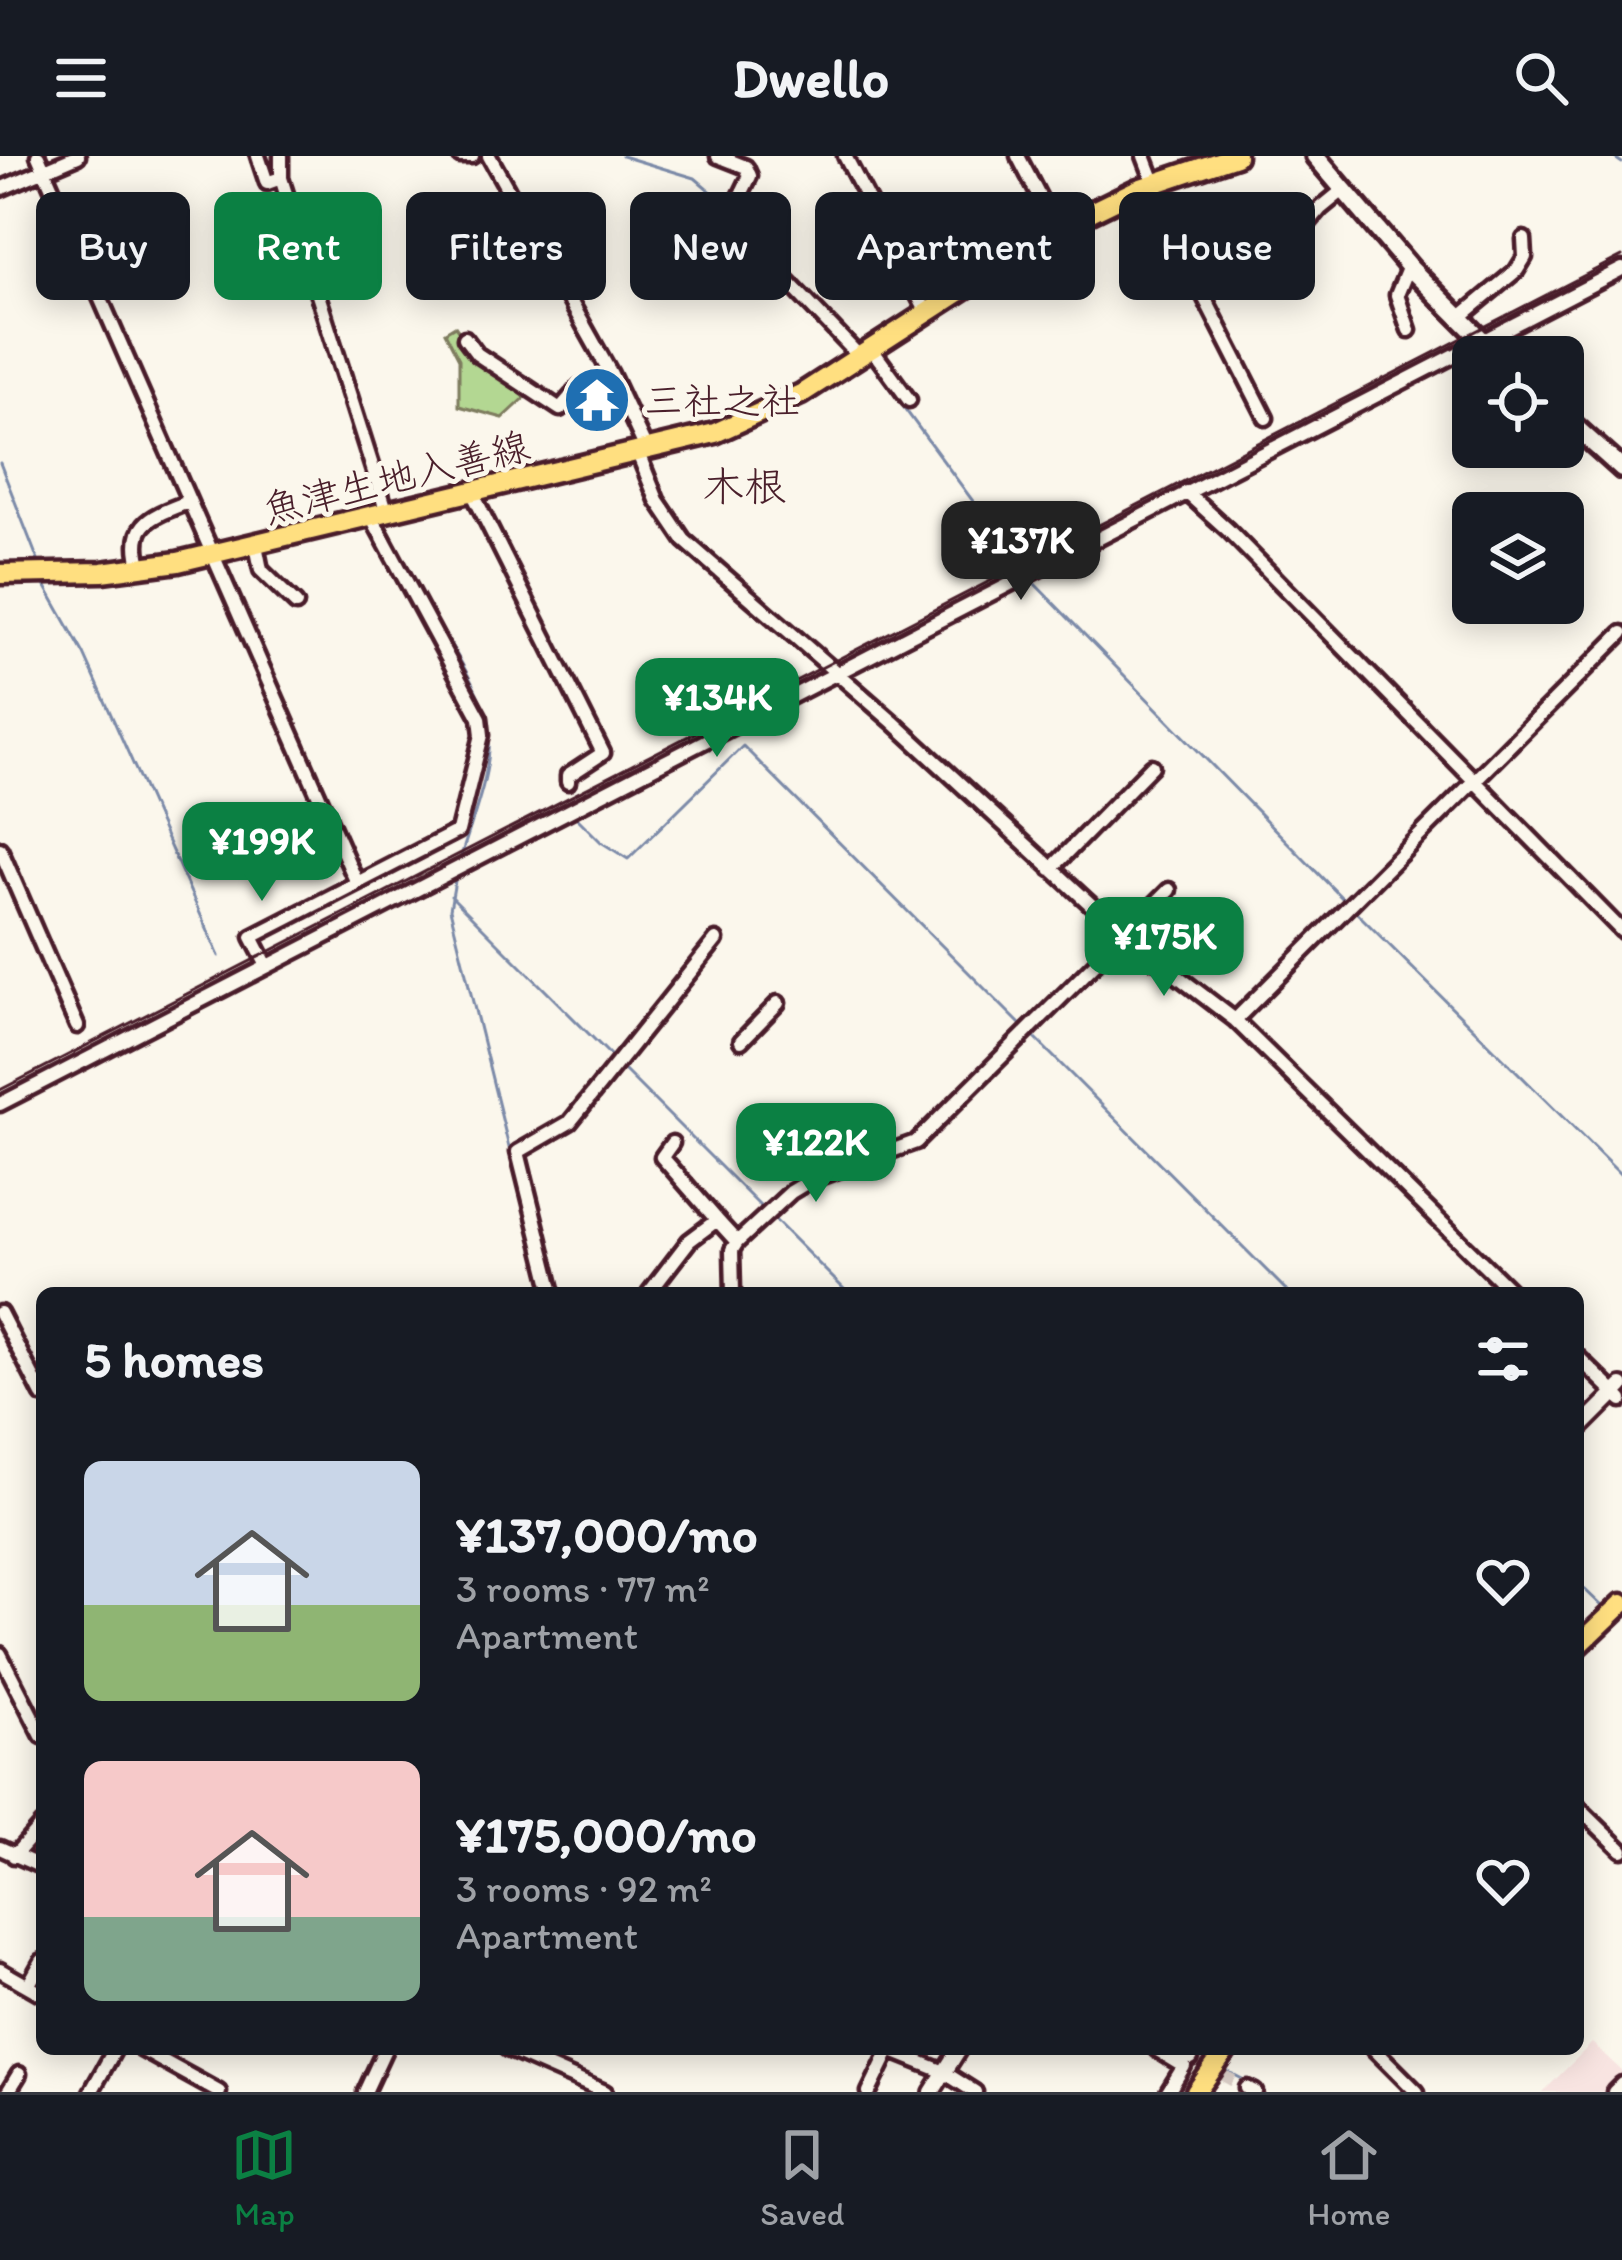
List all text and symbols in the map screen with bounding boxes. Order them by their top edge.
icon: menu [48,45,114,111]
icon: search [1508,45,1574,111]
text: Dwello [733,46,889,111]
chip: Buy [36,192,190,300]
chip: Rent [214,192,382,300]
chip: Filters [406,192,606,300]
chip: New [630,192,791,300]
chip: Apartment [815,192,1095,300]
chip: House [1119,192,1315,300]
map controls [1452,336,1584,624]
button: locate [1452,336,1584,468]
temple icon: 三社之社 [562,365,632,435]
place label: 三社之社 [644,377,800,424]
street label: 魚津生地入善線 [258,422,534,533]
district label: 木根 [702,461,786,512]
button: layers [1452,492,1584,624]
pin: ¥137K [937,501,1105,603]
text: ¥137K [968,516,1074,563]
pin: ¥134K [633,658,801,760]
text: ¥134K [662,673,772,720]
pin: ¥199K [178,802,346,904]
text: ¥199K [209,817,315,864]
pin: ¥175K [1080,897,1248,999]
text: ¥175K [1112,912,1216,959]
pin: ¥122K [732,1103,900,1205]
text: ¥122K [763,1118,869,1165]
icon: filters [1470,1326,1536,1392]
text: 5 homes [84,1329,264,1390]
text: ¥137,000/mo [456,1504,758,1565]
icon: home [180,1509,324,1653]
icon: heart [1470,1548,1536,1614]
text: 3 rooms · 77 m² [456,1565,710,1612]
text: Apartment [456,1612,638,1659]
text: ¥175,000/mo [456,1804,757,1865]
icon: home [180,1809,324,1953]
icon: heart [1470,1848,1536,1914]
text: 3 rooms · 92 m² [456,1865,712,1912]
text: Apartment [456,1912,638,1959]
tab: Map [231,2122,297,2233]
tab: Saved [760,2122,845,2233]
tab: Home [1307,2122,1391,2233]

